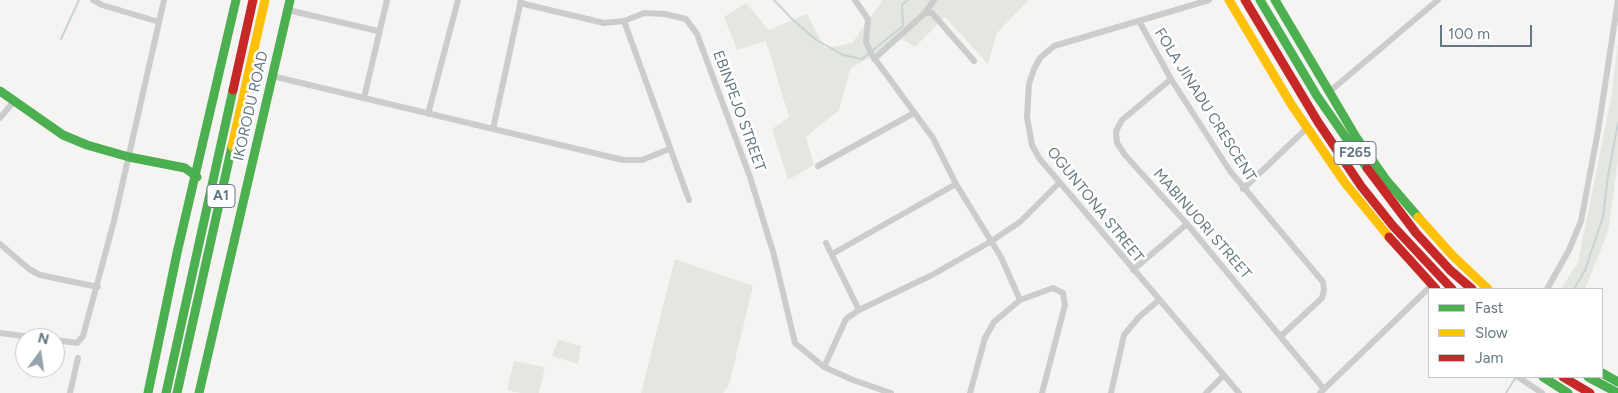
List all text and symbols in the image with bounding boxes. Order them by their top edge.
scale bar [1443,15,1536,47]
street label: FOLA JINADU CRESCENT [1150,25,1260,185]
text: 100 m [1448,25,1490,43]
street label: EBINPEJO STREET [709,48,769,174]
street label: IKORODU ROAD [230,49,272,163]
road number: F265 [1334,142,1376,164]
street label: OGUNTONA STREET [1043,144,1147,266]
street label: MABINUORI STREET [1149,165,1255,283]
road number: A1 [207,185,235,208]
legend [1428,288,1603,378]
text: Fast [1475,299,1503,317]
text: Slow [1475,324,1508,342]
north arrow [15,328,65,378]
text: N [36,329,51,348]
text: Jam [1475,349,1503,367]

